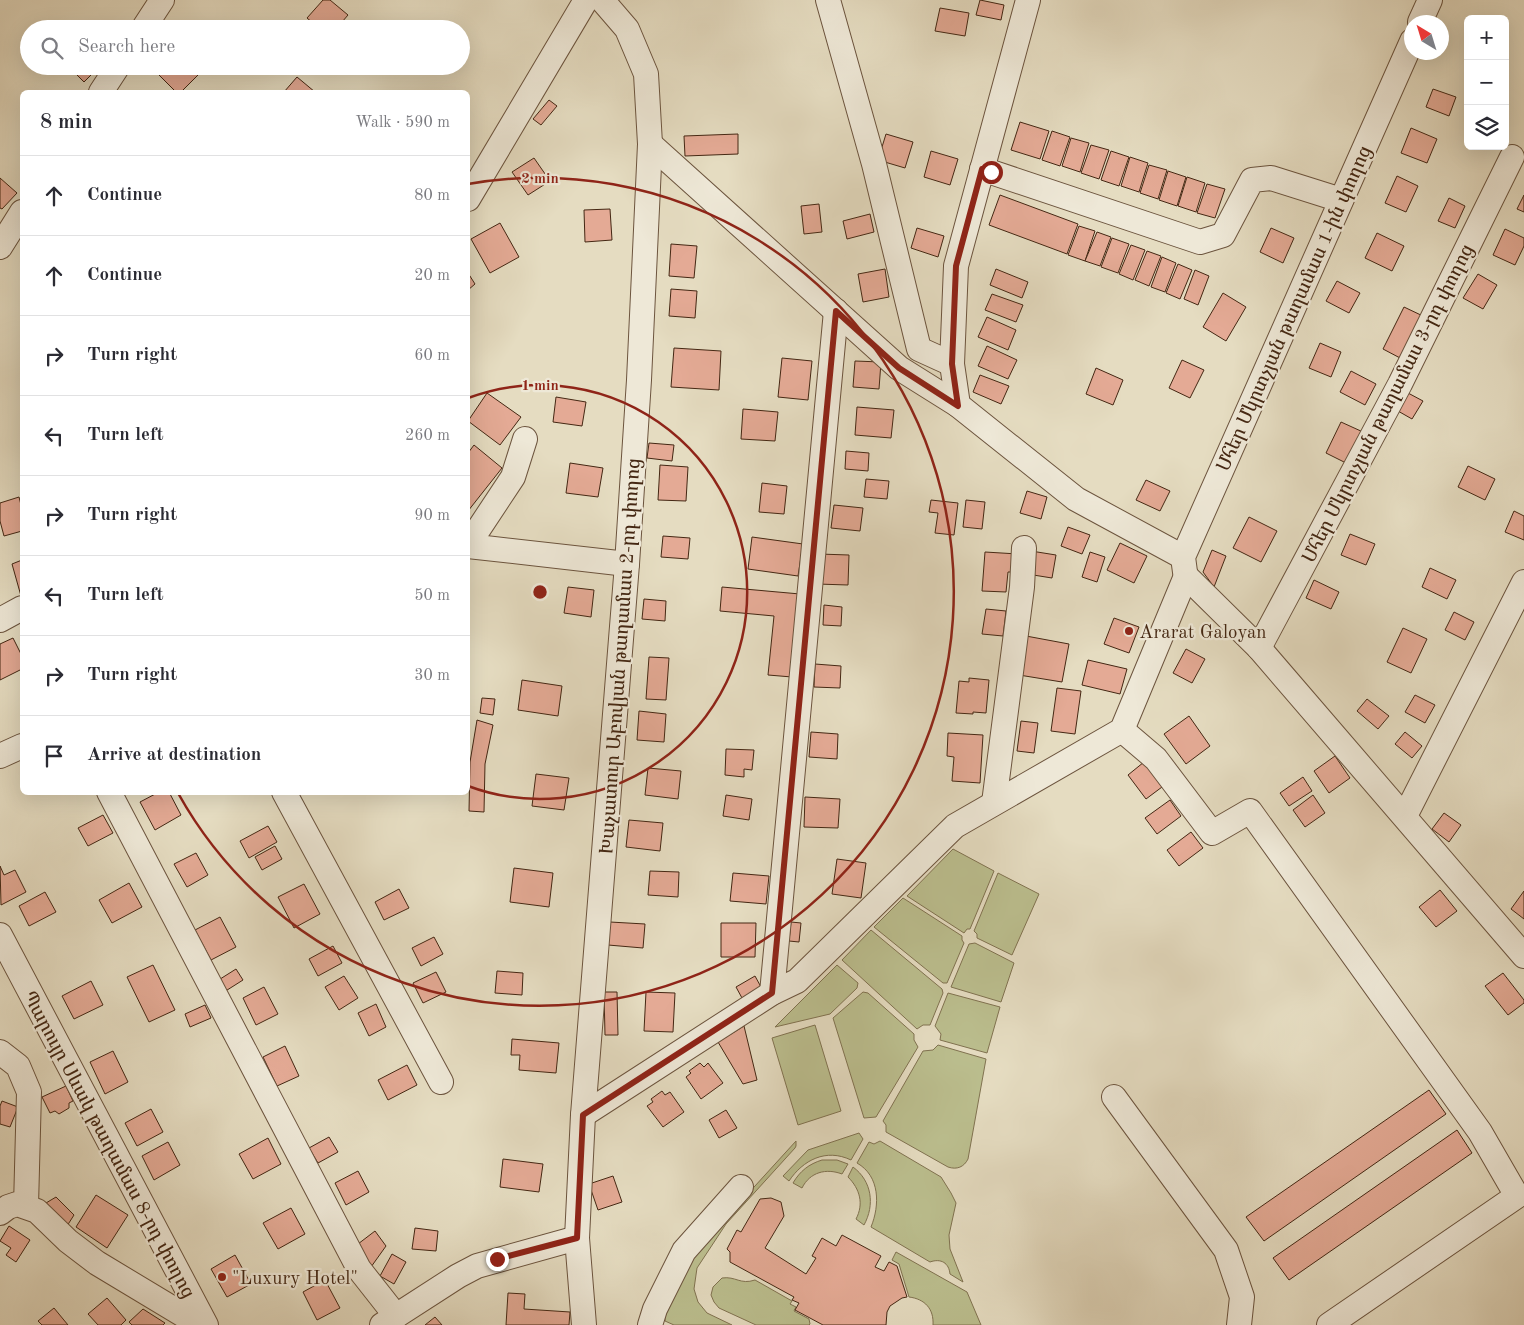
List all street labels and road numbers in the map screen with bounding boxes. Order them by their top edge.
street label: Մհեր Մկրտչյան թաղամաս 1-ին փողոց [1214,143,1376,475]
street label: Մհեր Մկրտչյան թաղամաս 3-րդ փողոց [1299,241,1478,566]
street label: Խաչատուր Աբովյան թաղամաս 2-րդ փողոց [597,457,645,855]
street label: Պարույր Սևակ թաղամաս 8-րդ փողոց [19,988,198,1302]

